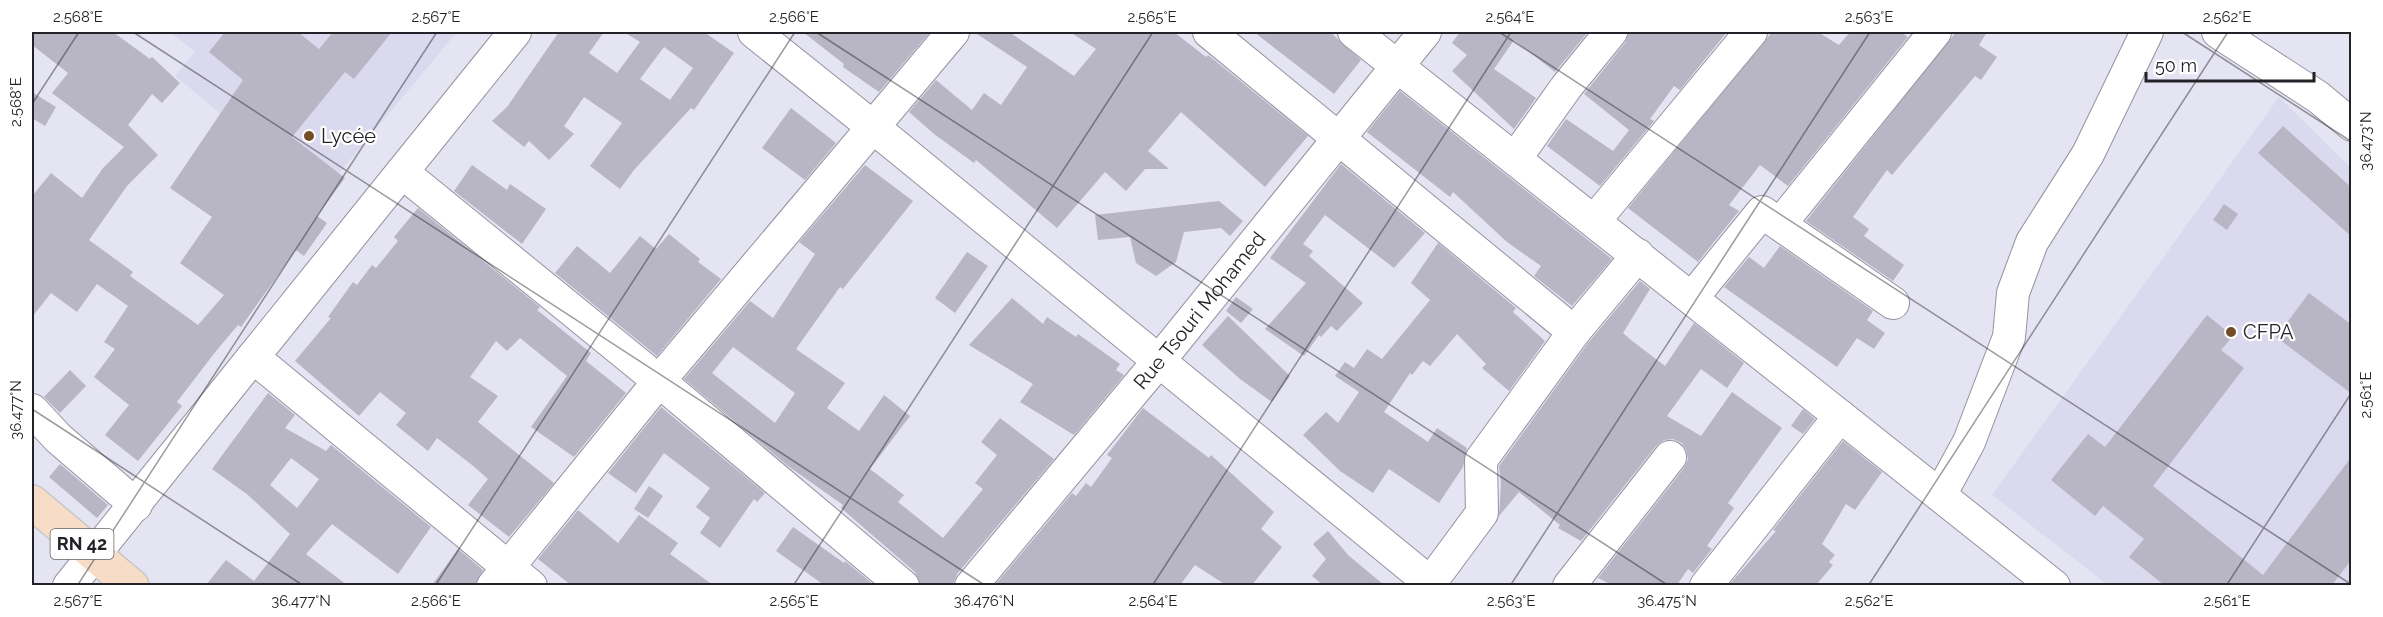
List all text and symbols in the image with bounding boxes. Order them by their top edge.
text: 2.568°E [53,8,103,26]
text: 2.567°E [411,8,461,26]
text: 2.566°E [769,8,819,26]
text: 2.565°E [1127,8,1177,26]
text: 2.564°E [1485,8,1535,26]
text: 2.563°E [1845,8,1893,26]
text: 2.562°E [2203,8,2251,26]
scale bar [2146,45,2314,83]
text: 50 m [2155,55,2197,76]
text: 2.568°E [7,77,25,127]
text: 36.473°N [2357,111,2375,171]
place label: Lycée [321,124,376,148]
marker: Lycée [302,129,316,143]
street label: Rue Tsouri Mohamed [1129,227,1270,394]
place label: CFPA [2243,320,2294,344]
marker: CFPA [2224,325,2238,339]
text: 2.561°E [2357,371,2375,419]
text: 36.477°N [7,380,25,440]
road number: RN 42 [50,529,113,559]
text: 2.567°E [53,592,103,610]
text: 36.477°N [271,592,331,610]
text: 2.566°E [411,592,461,610]
text: 2.565°E [769,592,819,610]
text: 36.476°N [954,592,1014,610]
text: 2.564°E [1128,592,1178,610]
text: 2.563°E [1487,592,1535,610]
text: 36.475°N [1637,592,1697,610]
text: 2.562°E [1845,592,1893,610]
text: 2.561°E [2203,592,2251,610]

